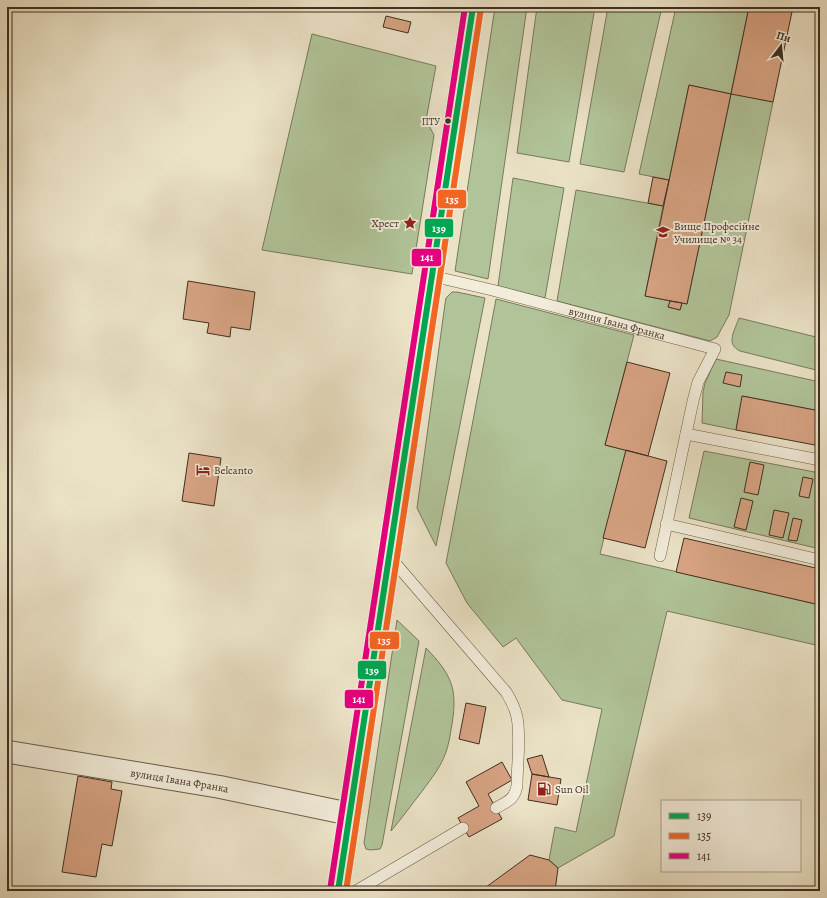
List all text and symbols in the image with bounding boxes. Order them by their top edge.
north arrow [761,26,801,66]
text: Пн [775,28,793,46]
place label: ПТУ [422,115,440,128]
marker: ПТУ [443,116,453,126]
line badge: 135 [437,189,467,209]
text: 135 [445,192,459,207]
place icon: Хрест [402,215,418,231]
place label: Хрест [372,216,399,231]
line badge: 139 [424,218,454,238]
place label: Вище Професійне Училище № 34 [674,219,760,247]
text: 139 [432,221,446,236]
school or university icon: Вище Професійне Училище № 34 [655,224,671,240]
line badge: 141 [411,248,442,267]
text: 141 [420,250,434,265]
street label: вулиця Івана Франка [567,303,668,343]
hotel icon: Belcanto [195,462,211,478]
place label: Belcanto [214,463,253,478]
line badge: 135 [369,631,400,650]
text: 135 [377,633,391,648]
line badge: 139 [357,660,387,680]
text: 139 [365,663,379,678]
line badge: 141 [344,689,374,709]
text: 141 [352,692,366,707]
street label: вулиця Івана Франка [129,765,231,796]
fuel station icon: Sun Oil [536,781,552,797]
place label: Sun Oil [555,782,589,797]
legend [661,800,801,872]
text: 139 [697,808,712,824]
text: 135 [697,828,711,844]
text: 141 [697,848,711,864]

